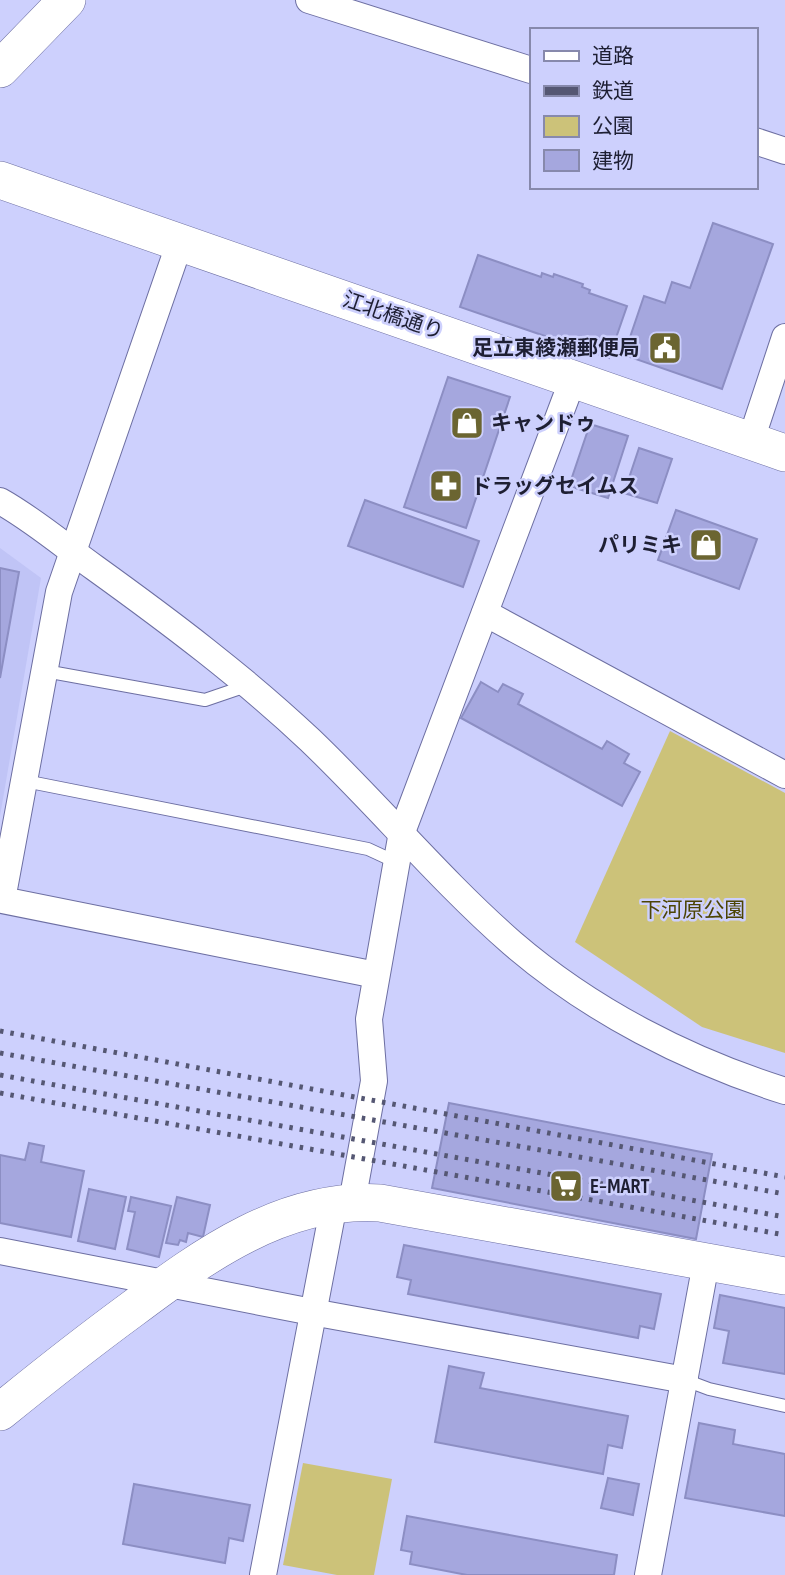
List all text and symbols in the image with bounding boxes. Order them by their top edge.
legend [530,28,757,189]
text: 道路 [592,44,634,69]
text: 鉄道 [592,79,634,104]
text: 公園 [592,114,634,139]
text: 建物 [592,149,634,174]
street label: 江北橋通り [339,287,447,345]
public building icon: 足立東綾瀬郵便局 [646,329,684,367]
place label: 足立東綾瀬郵便局 [472,336,640,361]
shop icon: キャンドゥ [448,404,486,442]
place label: キャンドゥ [491,411,596,436]
pharmacy icon: ドラッグセイムス [427,467,465,505]
place label: ドラッグセイムス [471,474,639,499]
shop icon: パリミキ [687,526,725,564]
place label: パリミキ [598,533,682,558]
park label: 下河原公園 [641,898,746,923]
supermarket icon: E-MART [547,1167,585,1205]
place label: E-MART [590,1174,650,1199]

